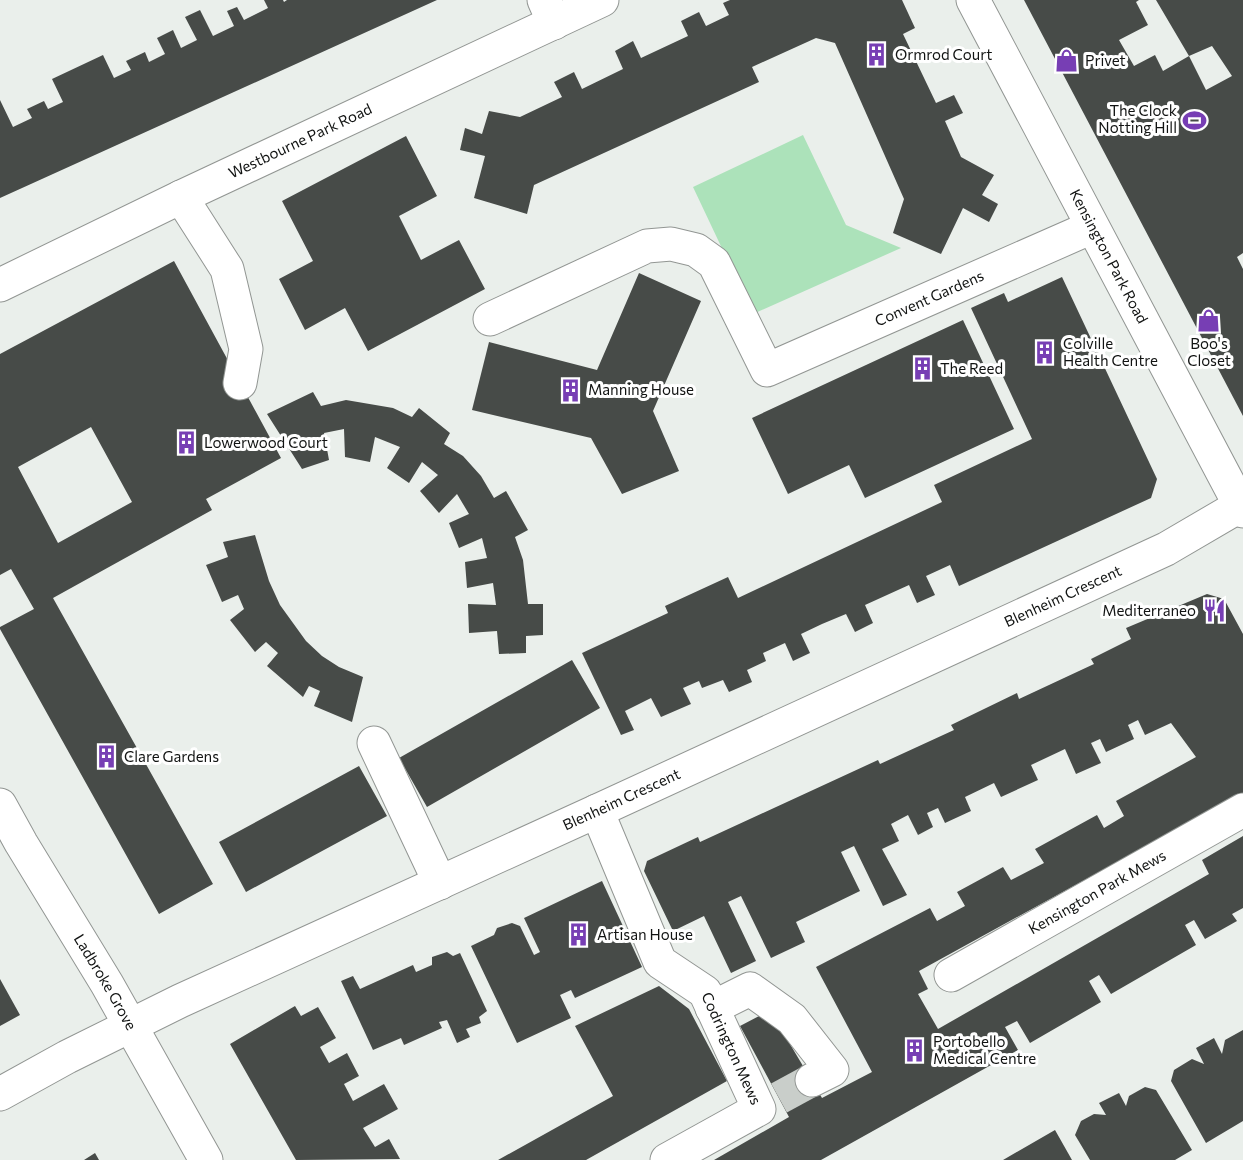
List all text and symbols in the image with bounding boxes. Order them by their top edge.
building icon: Ormrod Court [864,42,890,68]
place label: Ormrod Court [895,45,992,63]
shop icon: Privet [1054,48,1080,74]
place label: Privet [1085,51,1126,69]
street label: Westbourne Park Road [225,99,374,181]
place label: The Clock Notting Hill [1098,101,1177,136]
sports icon: The Clock Notting Hill [1182,107,1208,133]
street label: Kensington Park Road [1067,186,1152,326]
street label: Convent Gardens [872,266,986,329]
shop icon: Boo's Closet [1196,307,1222,333]
place label: Colville Health Centre [1063,334,1158,369]
place label: Boo's Closet [1187,334,1231,369]
building icon: Colville Health Centre [1032,340,1058,366]
building icon: The Reed [909,356,935,382]
place label: The Reed [940,359,1003,377]
building icon: Manning House [557,377,583,403]
place label: Manning House [588,380,694,398]
building icon: Lowerwood Court [173,430,199,456]
place label: Lowerwood Court [204,433,328,451]
street label: Blenheim Crescent [1001,561,1124,630]
restaurant icon: Mediterraneo [1201,598,1227,624]
place label: Mediterraneo [1102,601,1196,619]
building icon: Clare Gardens [93,744,119,770]
place label: Clare Gardens [124,747,219,765]
street label: Blenheim Crescent [560,764,683,833]
street label: Kensington Park Mews [1025,845,1169,937]
building icon: Artisan House [566,922,592,948]
place label: Artisan House [597,925,693,943]
street label: Ladbroke Grove [71,930,141,1033]
street label: Codrington Mews [698,989,766,1107]
place label: Portobello Medical Centre [933,1032,1036,1067]
building icon: Portobello Medical Centre [902,1038,928,1064]

